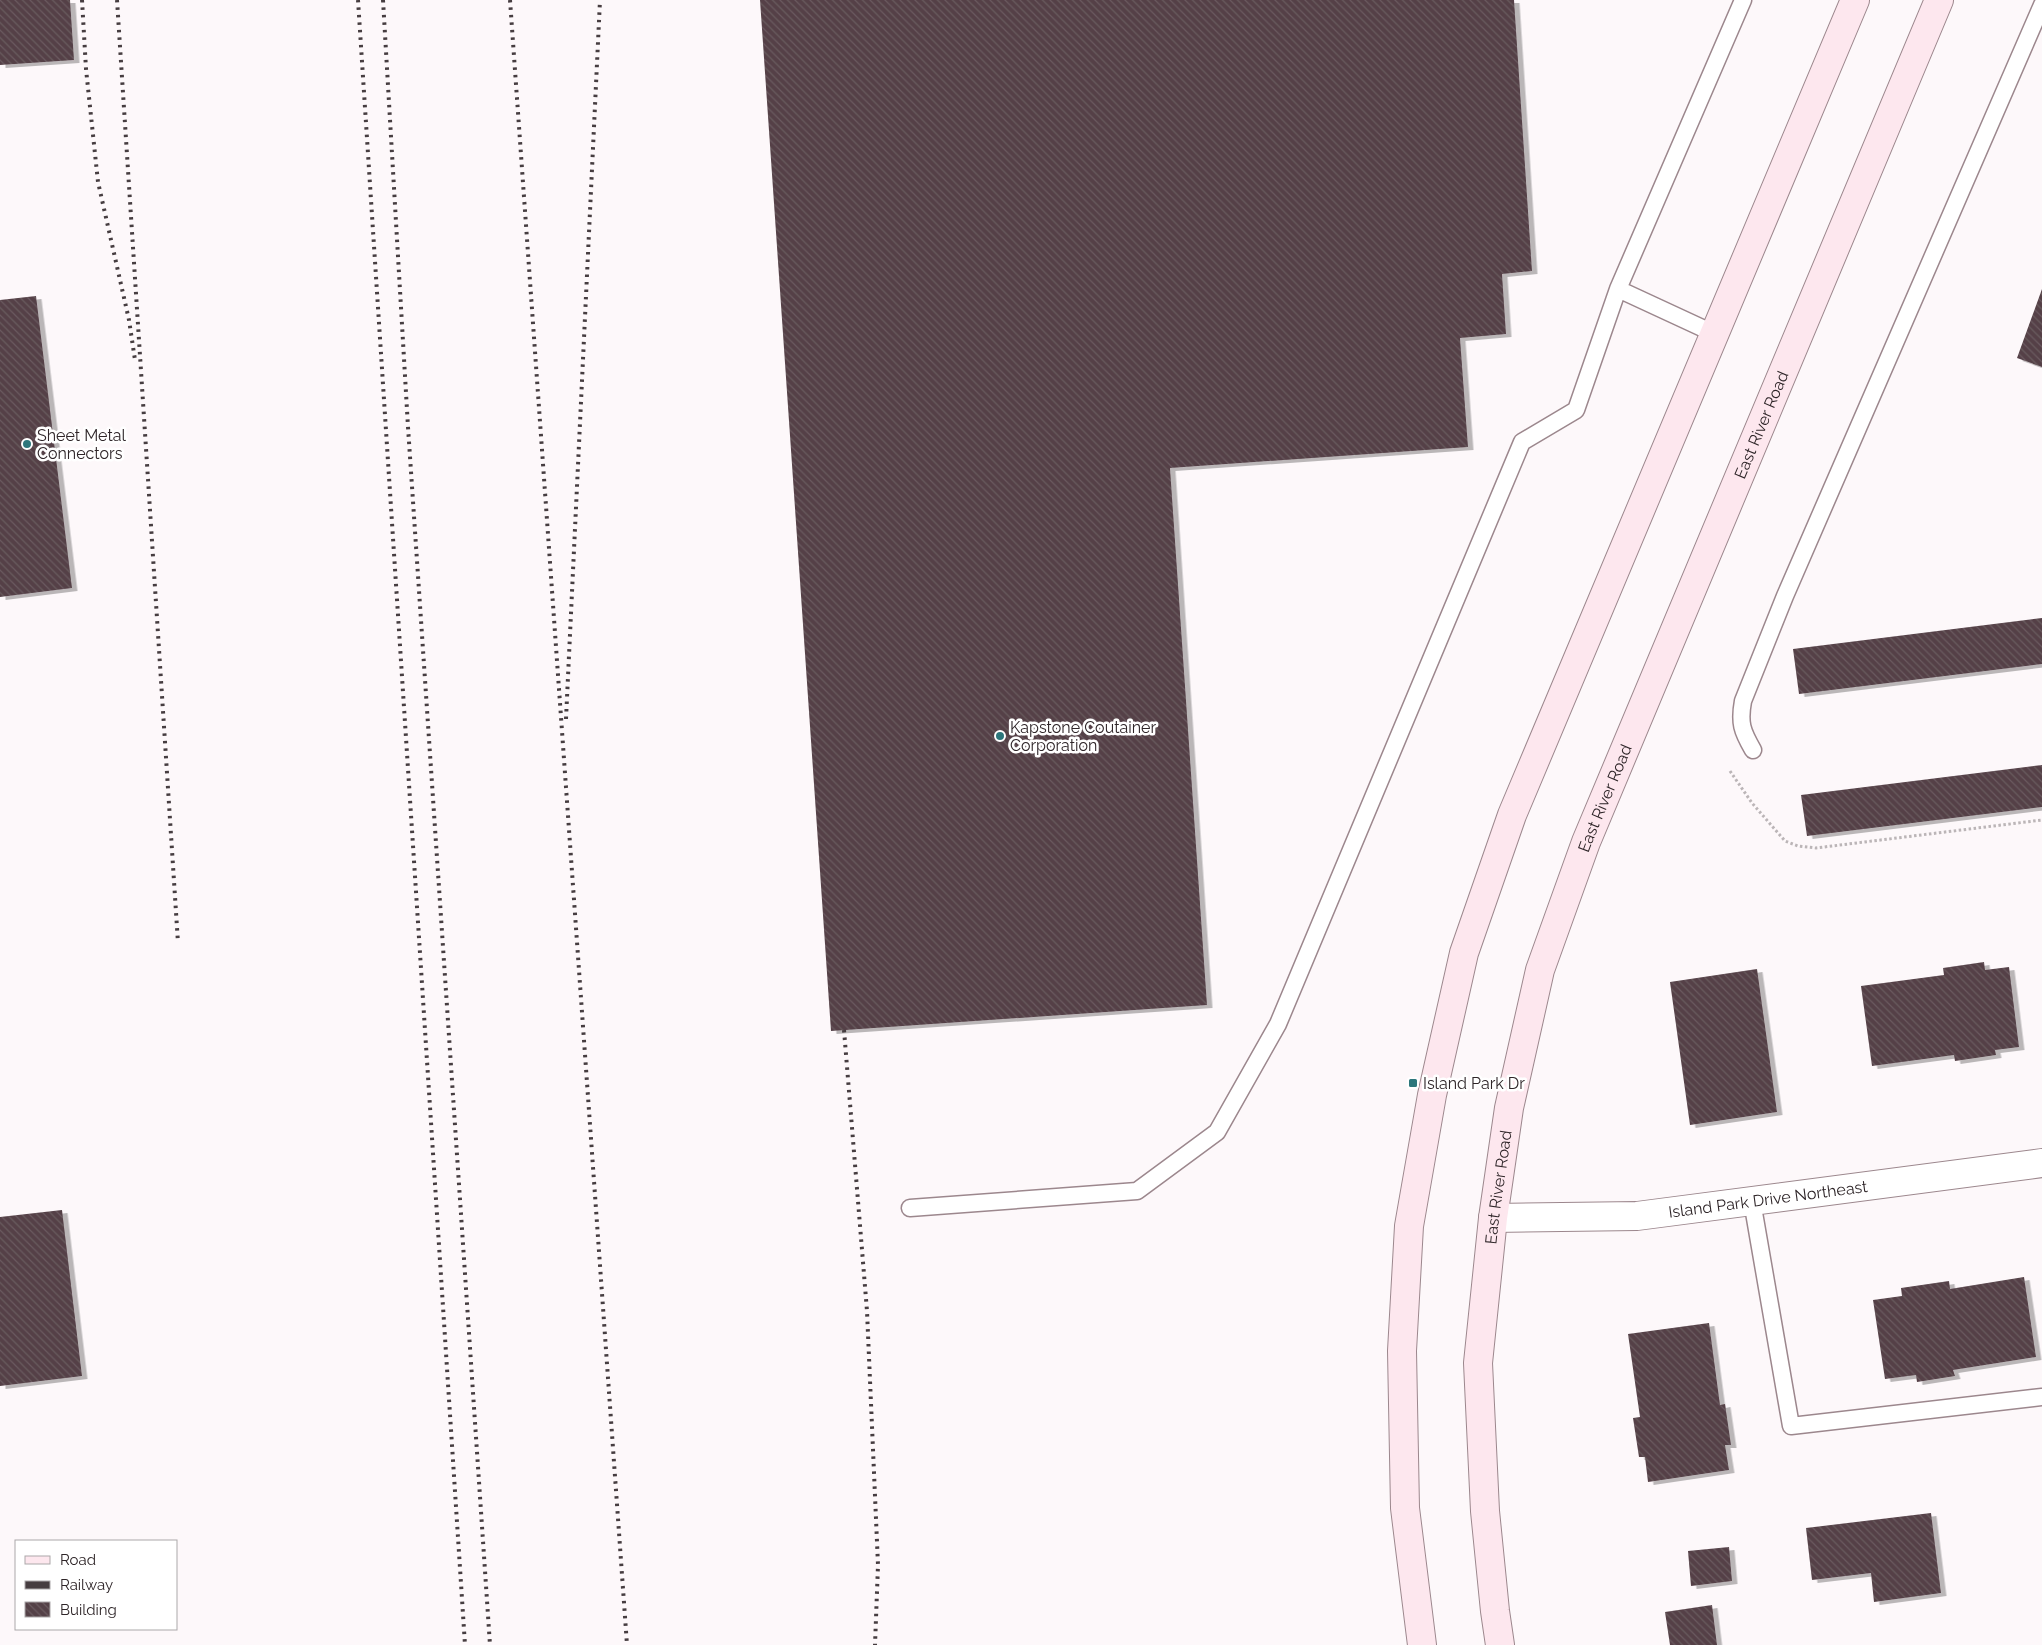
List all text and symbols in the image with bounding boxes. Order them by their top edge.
street label: East River Road [1730,368,1792,481]
place label: Sheet Metal Connectors [37,426,126,463]
marker: Sheet Metal Connectors [21,438,33,450]
place label: Kapstone Coutainer Corporation [1010,718,1156,755]
marker: Kapstone Coutainer Corporation [994,730,1006,742]
street label: East River Road [1574,742,1636,855]
place label: Island Park Dr [1423,1074,1525,1093]
marker: Island Park Dr [1407,1077,1419,1089]
street label: East River Road [1481,1129,1516,1245]
street label: Island Park Drive Northeast [1667,1177,1869,1222]
legend [15,1540,178,1630]
text: Road [60,1551,96,1569]
text: Railway [60,1576,113,1594]
text: Building [60,1601,117,1619]

